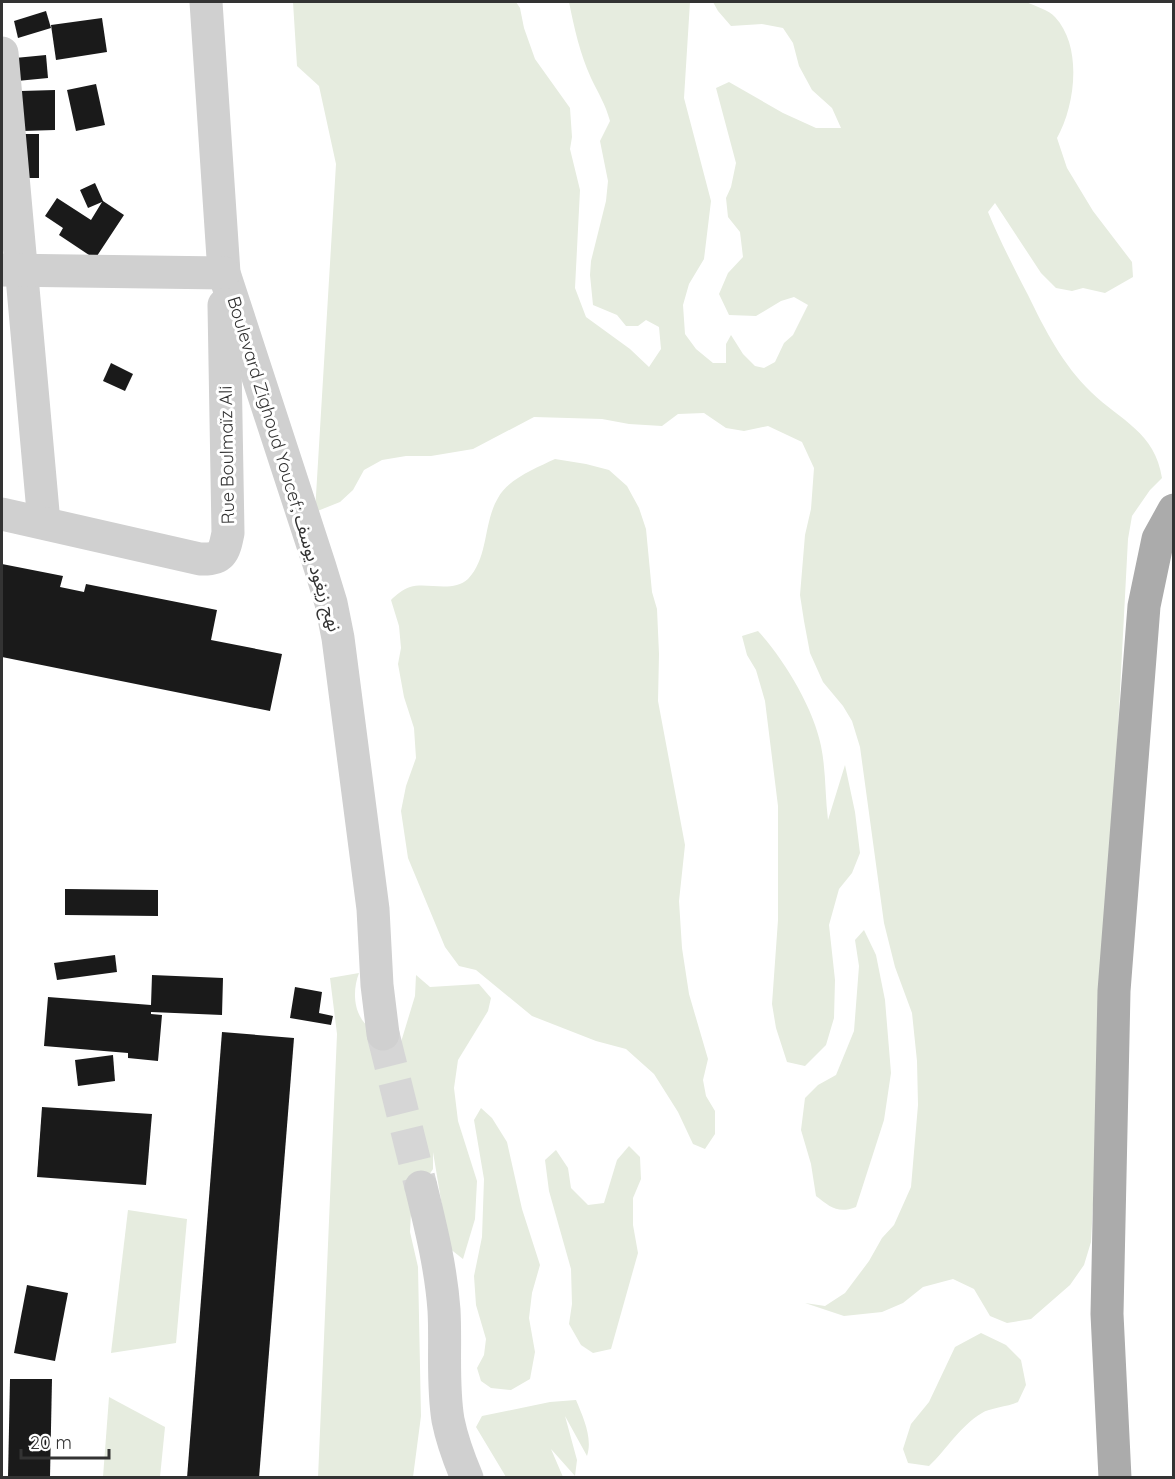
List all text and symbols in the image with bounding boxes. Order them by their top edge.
street label: Boulevard Zighoud Youcef; نهج زيغود يوسف [220,293,347,635]
street label: Rue Boulmaïz Ali [214,386,239,524]
scale bar [21,1422,110,1460]
text: 20 m [30,1431,72,1454]

